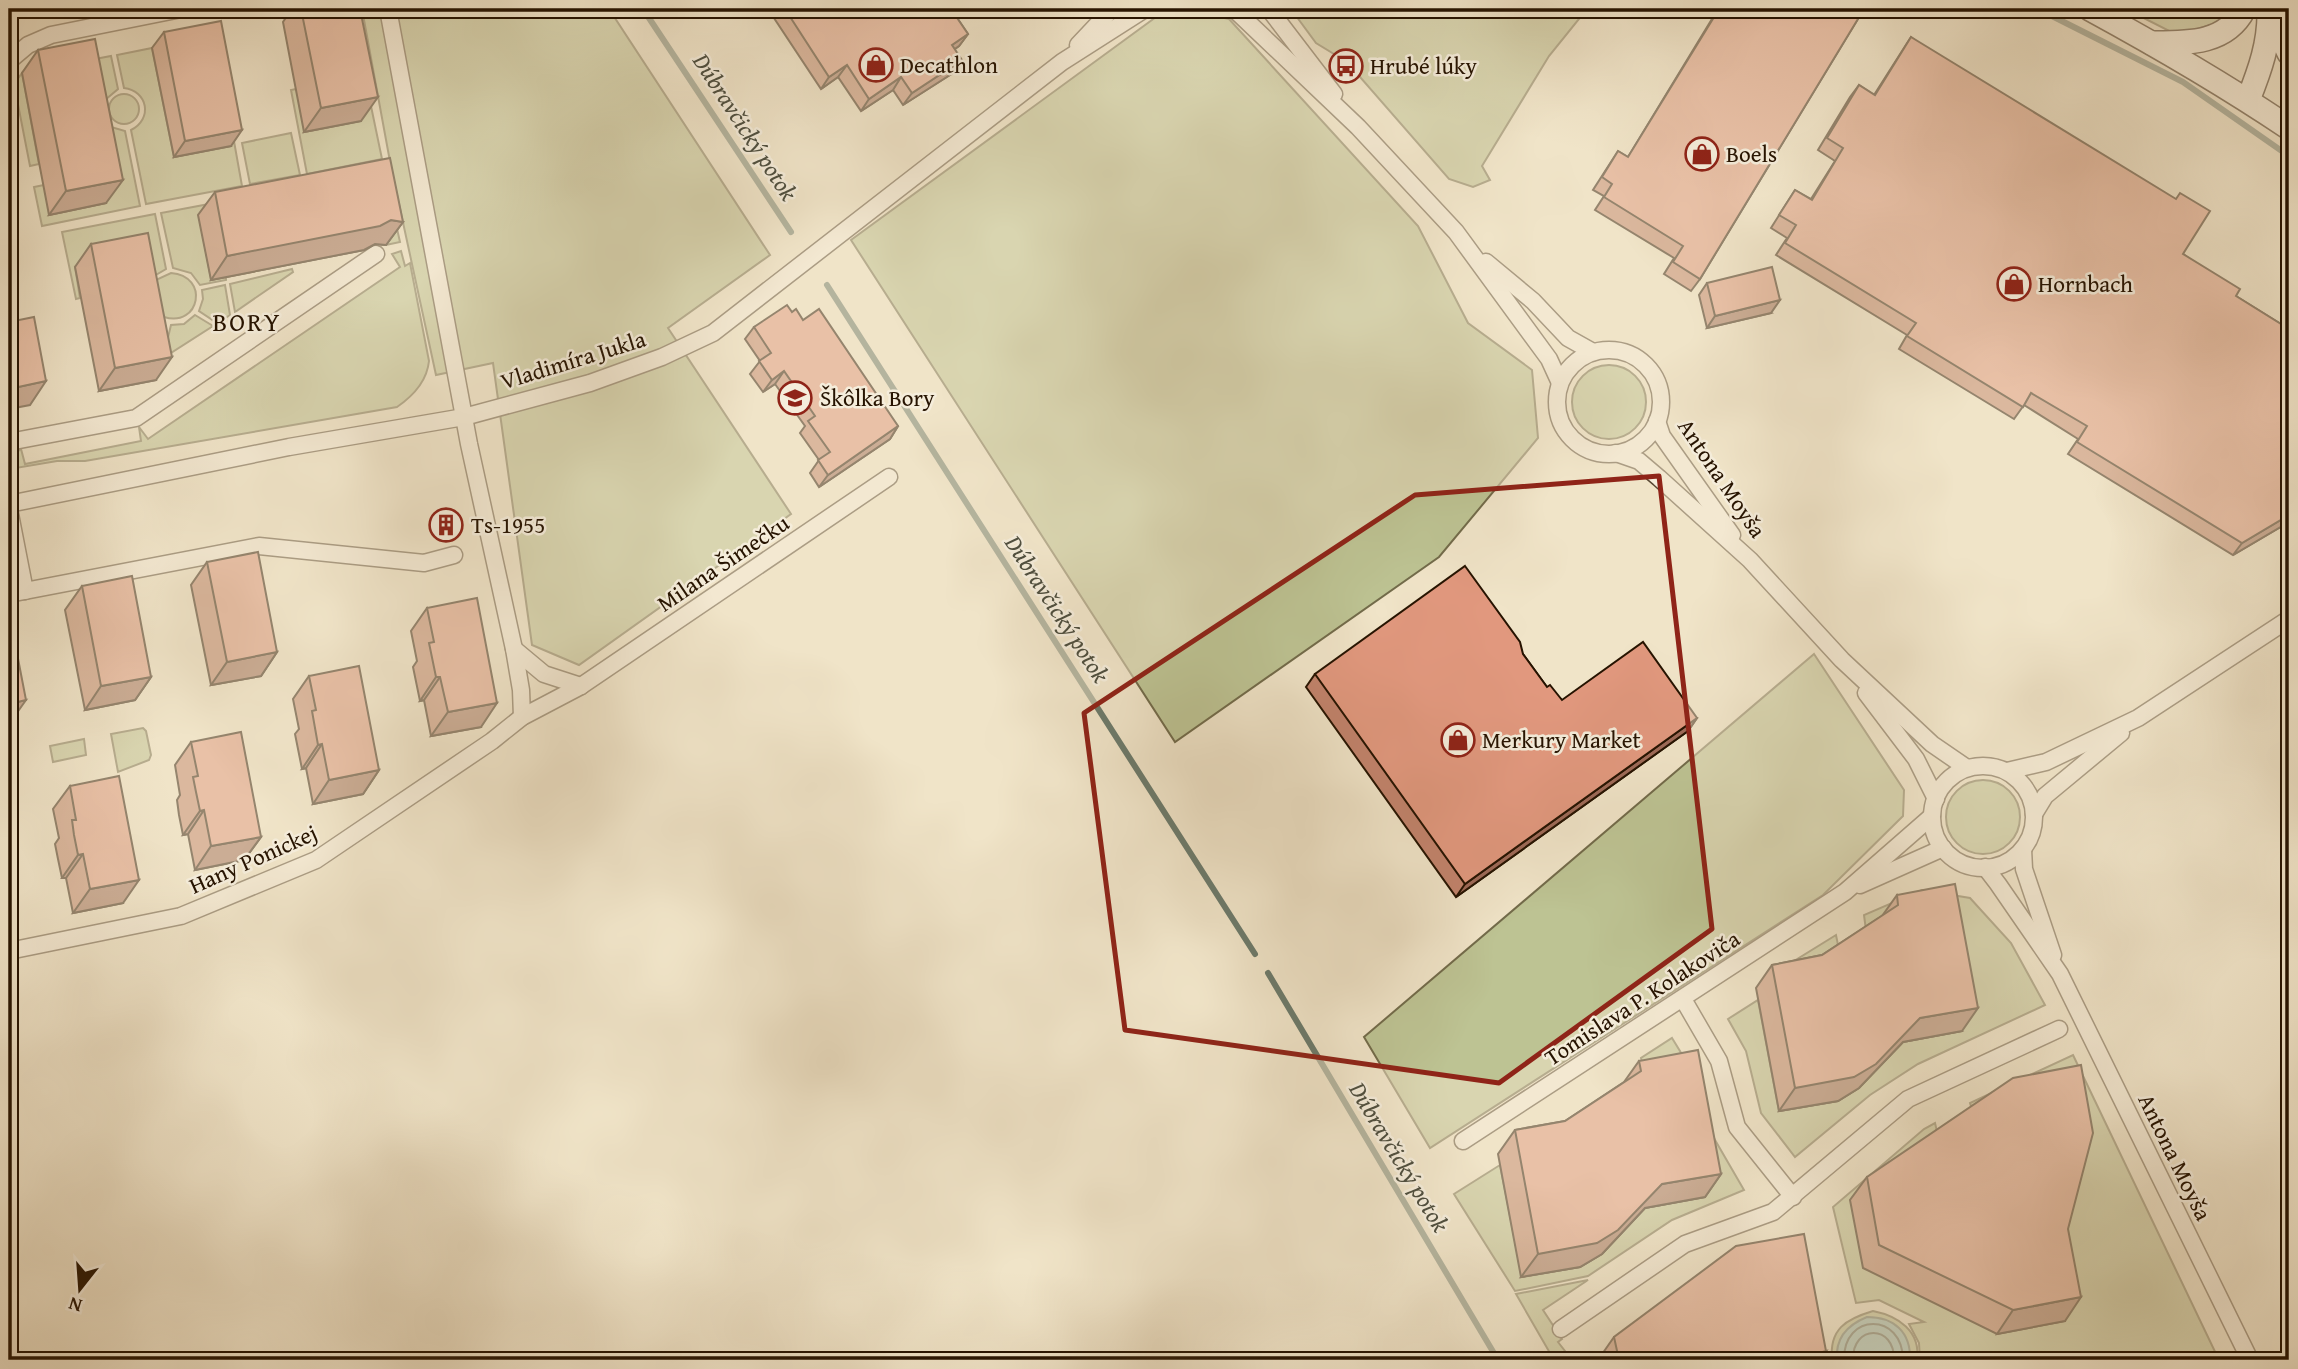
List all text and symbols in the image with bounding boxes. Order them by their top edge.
water label: Dúbravčický potok [684,45,806,207]
shop icon: Decathlon [857,46,895,84]
bus stop icon: Hrubé lúky [1327,47,1365,85]
place label: Decathlon [900,48,998,81]
place label: Hrubé lúky [1370,49,1478,82]
shop icon: Boels [1683,135,1721,173]
place label: Boels [1726,137,1777,170]
shop icon: Hornbach [1995,265,2033,303]
place label: Hornbach [2038,267,2133,300]
district label: BORY [212,302,282,341]
street label: Vladimíra Jukla [496,322,650,397]
school or university icon: Škôlka Bory [776,379,814,417]
place label: Škôlka Bory [820,381,935,414]
street label: Antona Moyša [1670,411,1775,544]
building icon: Ts-1955 [427,506,465,544]
street label: Milana Šimečku [650,506,796,619]
place label: Ts-1955 [471,508,545,541]
water label: Dúbravčický potok [996,527,1118,689]
shop icon: Merkury Market [1439,721,1477,759]
place label: Merkury Market [1482,723,1641,756]
street label: Hany Ponickej [183,816,322,901]
street label: Tomislava P. Kolakoviča [1538,922,1746,1073]
water label: Dúbravčický potok [1340,1074,1458,1239]
street label: Antona Moyša [2130,1088,2220,1226]
north arrow [46,1254,116,1324]
text: N [65,1290,85,1321]

